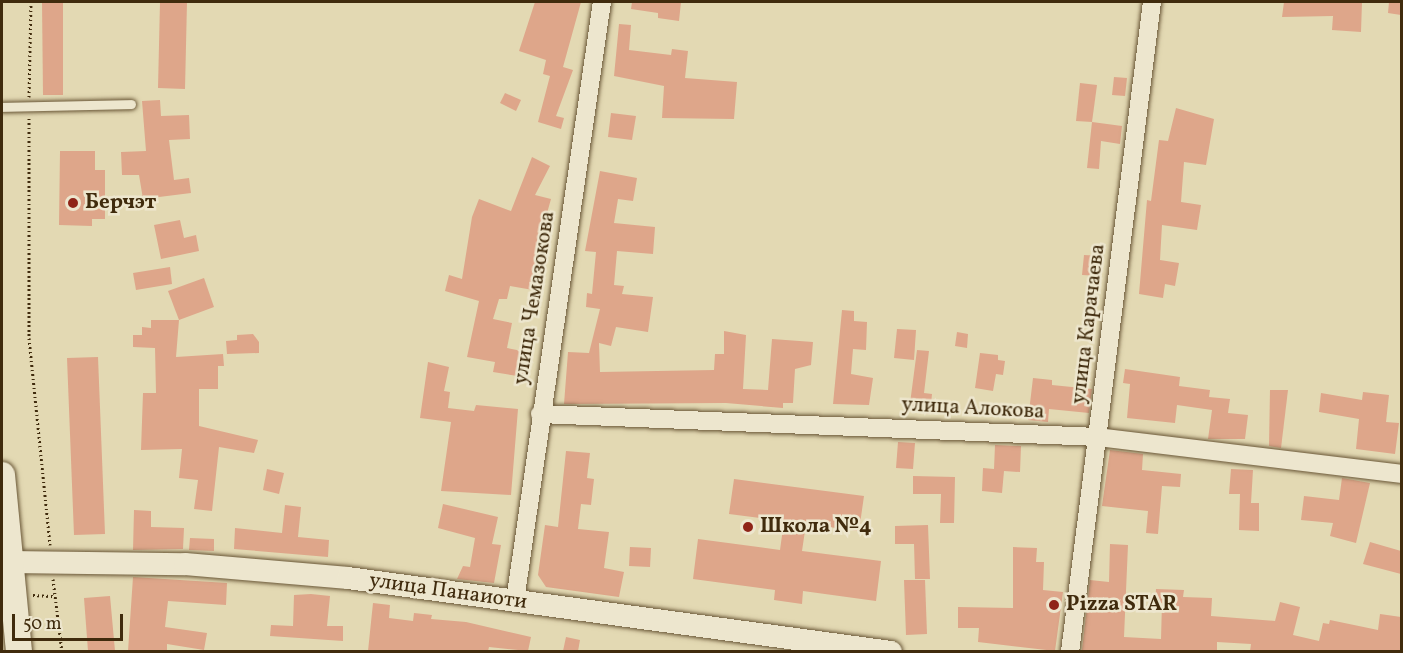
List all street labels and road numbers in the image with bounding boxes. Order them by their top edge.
street label: улица Чемазокова [509,209,561,387]
street label: улица Карачаева [1067,242,1111,406]
street label: улица Алокова [901,393,1045,425]
street label: улица Панаиоти [367,568,529,616]

